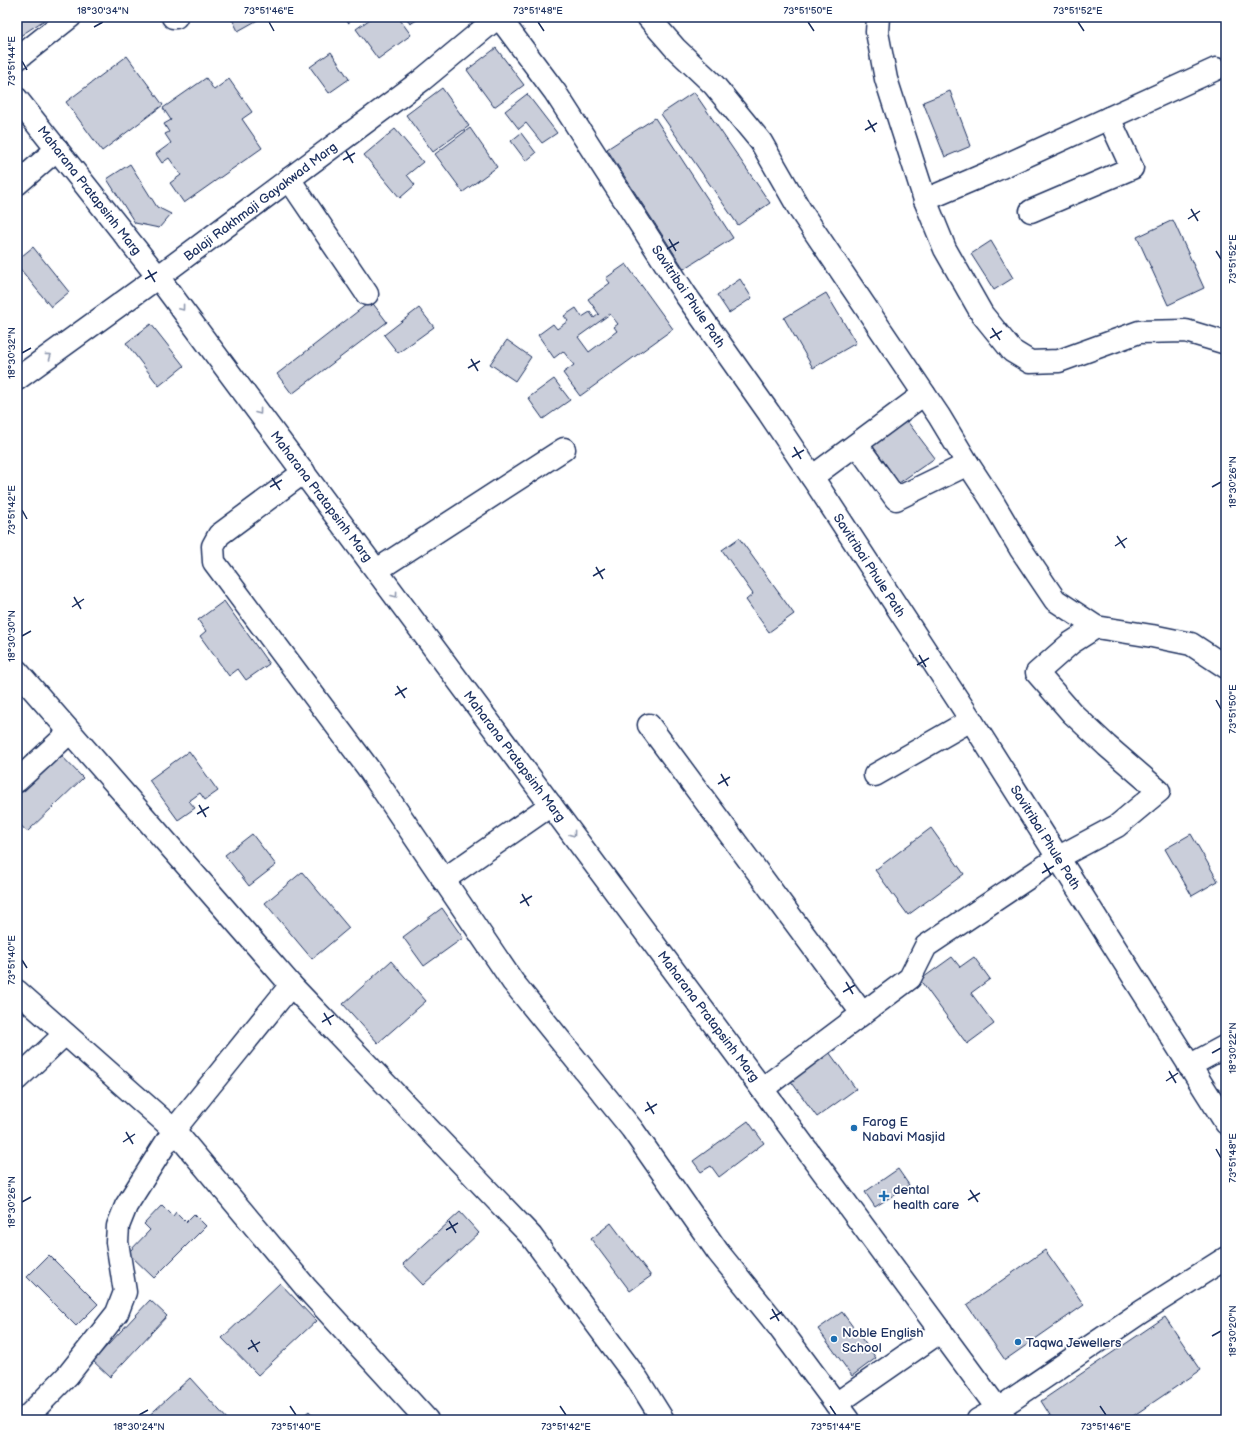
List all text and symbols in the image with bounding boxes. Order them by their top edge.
text: 18°30'34"N [77,5,129,17]
text: 73°51'46"E [244,5,294,17]
text: 73°51'48"E [513,5,563,17]
text: 73°51'50"E [783,5,833,17]
text: 73°51'52"E [1053,5,1103,17]
text: 73°51'44"E [6,36,18,86]
street label: Maharana Pratapsinh Marg [34,123,145,258]
street label: Balaji Rakhmaji Gayakwad Marg [181,139,340,265]
text: 73°51'52"E [1227,234,1239,284]
street label: Savitribai Phule Path [648,242,728,351]
one-way arrow [177,304,184,311]
text: 18°30'32"N [6,327,18,379]
one-way arrow [44,354,51,361]
one-way arrow [254,408,261,415]
street label: Maharana Pratapsinh Marg [267,428,376,565]
text: 18°30'26"N [1227,456,1239,508]
text: 73°51'42"E [6,485,18,535]
street label: Savitribai Phule Path [830,511,909,620]
one-way arrow [391,591,398,598]
text: 18°30'30"N [6,610,18,662]
text: 73°51'50"E [1227,684,1239,734]
street label: Maharana Pratapsinh Marg [460,688,569,825]
street label: Savitribai Phule Path [1007,782,1084,893]
one-way arrow [568,830,575,837]
text: 73°51'40"E [6,935,18,985]
street label: Maharana Pratapsinh Marg [654,948,763,1085]
text: 18°30'22"N [1227,1022,1239,1074]
place label: Farog E Nabavi Masjid [862,1114,945,1145]
marker: Farog E Nabavi Masjid [849,1123,859,1133]
text: 73°51'48"E [1227,1133,1239,1183]
text: 18°30'26"N [6,1176,18,1228]
place label: dental health care [893,1182,960,1213]
marker: dental health care [878,1190,890,1202]
text: 18°30'20"N [1227,1305,1239,1357]
place label: Noble English School [842,1325,923,1356]
marker: Noble English School [829,1334,839,1344]
place label: Taqwa Jewellers [1026,1335,1122,1351]
marker: Taqwa Jewellers [1013,1337,1023,1347]
text: 18°30'24"N [113,1421,165,1433]
text: 73°51'40"E [271,1421,321,1433]
text: 73°51'42"E [541,1421,591,1433]
text: 73°51'44"E [811,1421,861,1433]
text: 73°51'46"E [1081,1421,1131,1433]

